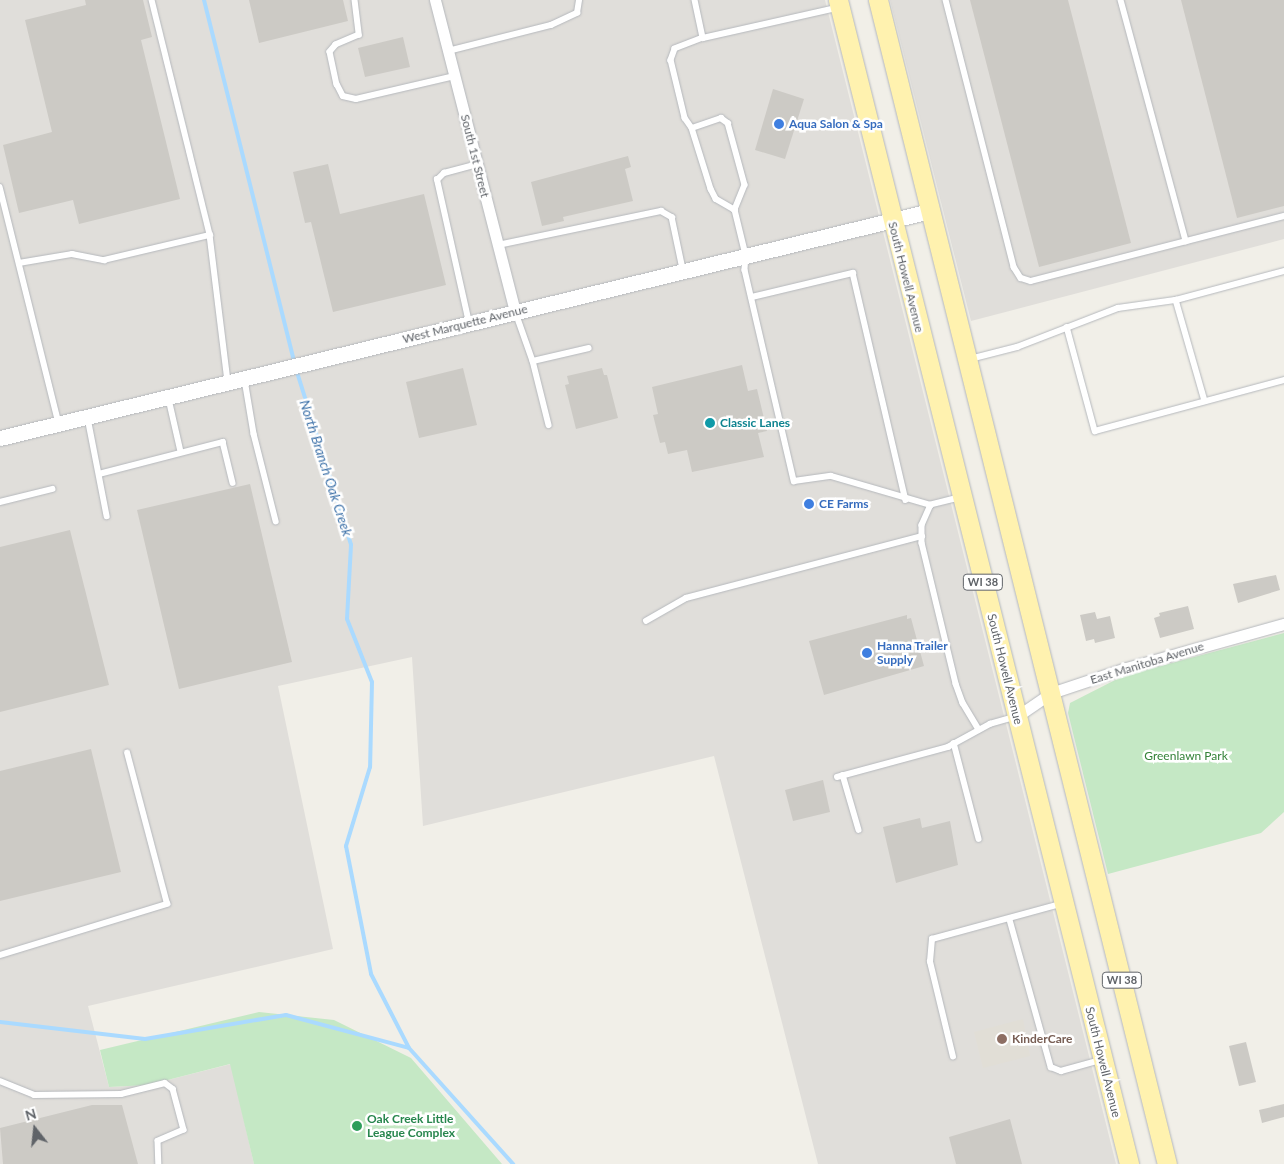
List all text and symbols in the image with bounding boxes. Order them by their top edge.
street label: South 1st Street [458,113,492,199]
place label: Aqua Salon & Spa [789,117,883,131]
marker: Aqua Salon & Spa [773,118,785,130]
street label: South Howell Avenue [885,220,927,334]
street label: West Marquette Avenue [401,301,529,347]
water label: North Branch Oak Creek [296,398,356,538]
place label: Classic Lanes [720,416,790,430]
marker: Classic Lanes [704,417,716,429]
place label: CE Farms [819,497,869,511]
marker: CE Farms [803,498,815,510]
road number: WI 38 [962,574,1004,590]
street label: South Howell Avenue [984,612,1026,726]
place label: Hanna Trailer Supply [877,639,948,667]
street label: East Manitoba Avenue [1088,639,1206,687]
marker: Hanna Trailer Supply [861,647,873,659]
park label: Greenlawn Park [1144,749,1228,763]
road number: WI 38 [1101,972,1143,988]
street label: South Howell Avenue [1082,1005,1124,1119]
place label: KinderCare [1012,1032,1072,1046]
marker: KinderCare [996,1033,1008,1045]
north arrow [10,1104,60,1154]
text: N [23,1104,38,1124]
place label: Oak Creek Little League Complex [367,1112,455,1140]
marker: Oak Creek Little League Complex [351,1120,363,1132]

